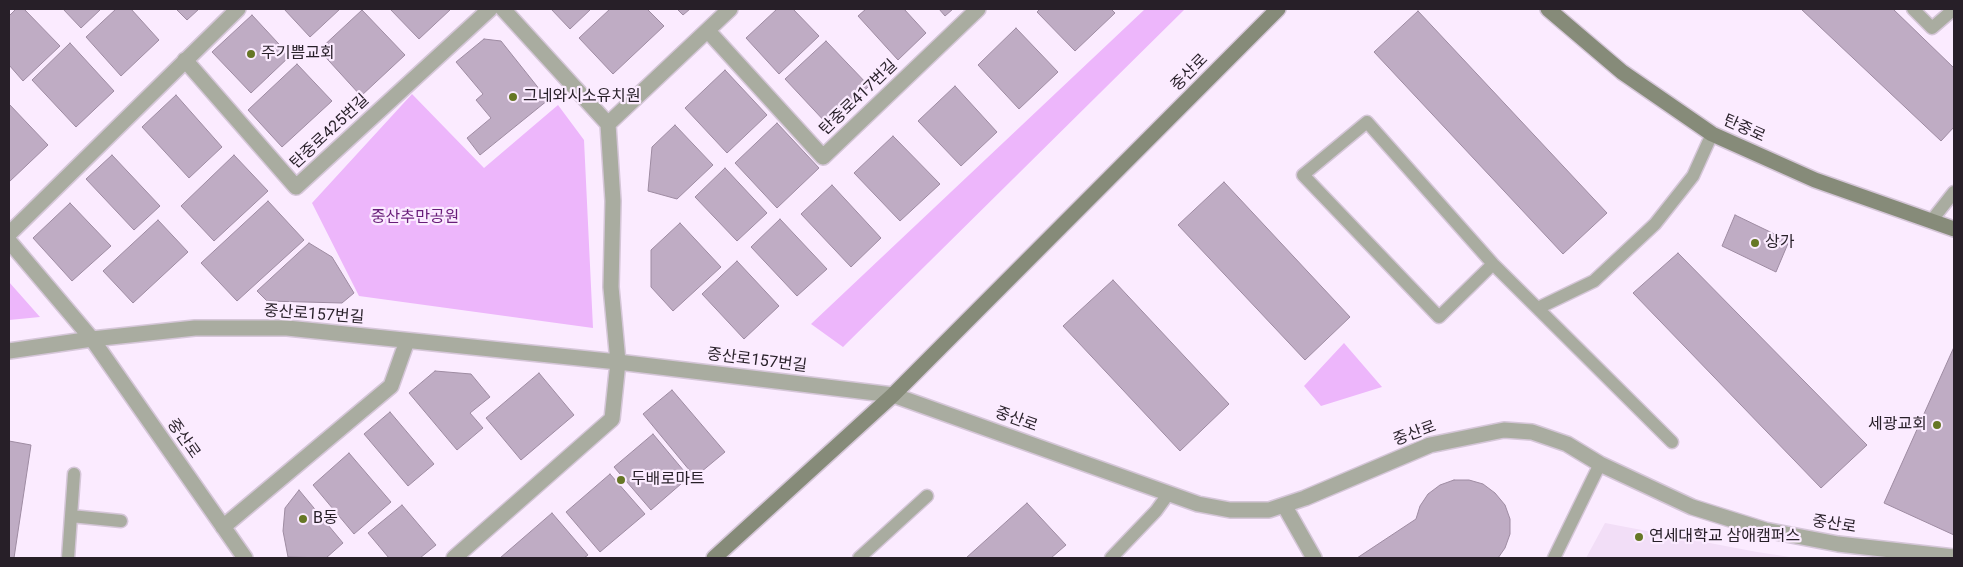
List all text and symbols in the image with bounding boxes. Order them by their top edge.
place label: 주기쁨교회 [261,44,335,64]
marker: 주기쁨교회 [245,48,257,60]
street label: 중산로 [1168,51,1212,95]
street label: 탄중로417번길 [816,56,902,140]
place label: 그네와시소유치원 [523,87,641,107]
street label: 탄중로425번길 [287,91,373,173]
marker: 그네와시소유치원 [507,91,519,103]
street label: 탄중로 [1720,111,1768,147]
park label: 중산추만공원 [371,208,459,228]
place label: 상가 [1765,233,1794,253]
marker: 상가 [1749,237,1761,249]
street label: 중산로157번길 [263,302,365,328]
street label: 중산로157번길 [706,345,808,377]
street label: 중산로 [992,403,1040,437]
street label: 중산로 [162,415,204,463]
place label: 세광교회 [1868,415,1927,435]
street label: 중산로 [1391,417,1439,451]
marker: 세광교회 [1931,419,1943,431]
place label: 두배로마트 [631,470,705,490]
marker: 두배로마트 [615,474,627,486]
place label: B동 [313,509,338,529]
street label: 중산로 [1811,512,1857,538]
marker: B동 [297,513,309,525]
place label: 연세대학교 삼애캠퍼스 [1649,527,1800,547]
marker: 연세대학교 삼애캠퍼스 [1633,531,1645,543]

